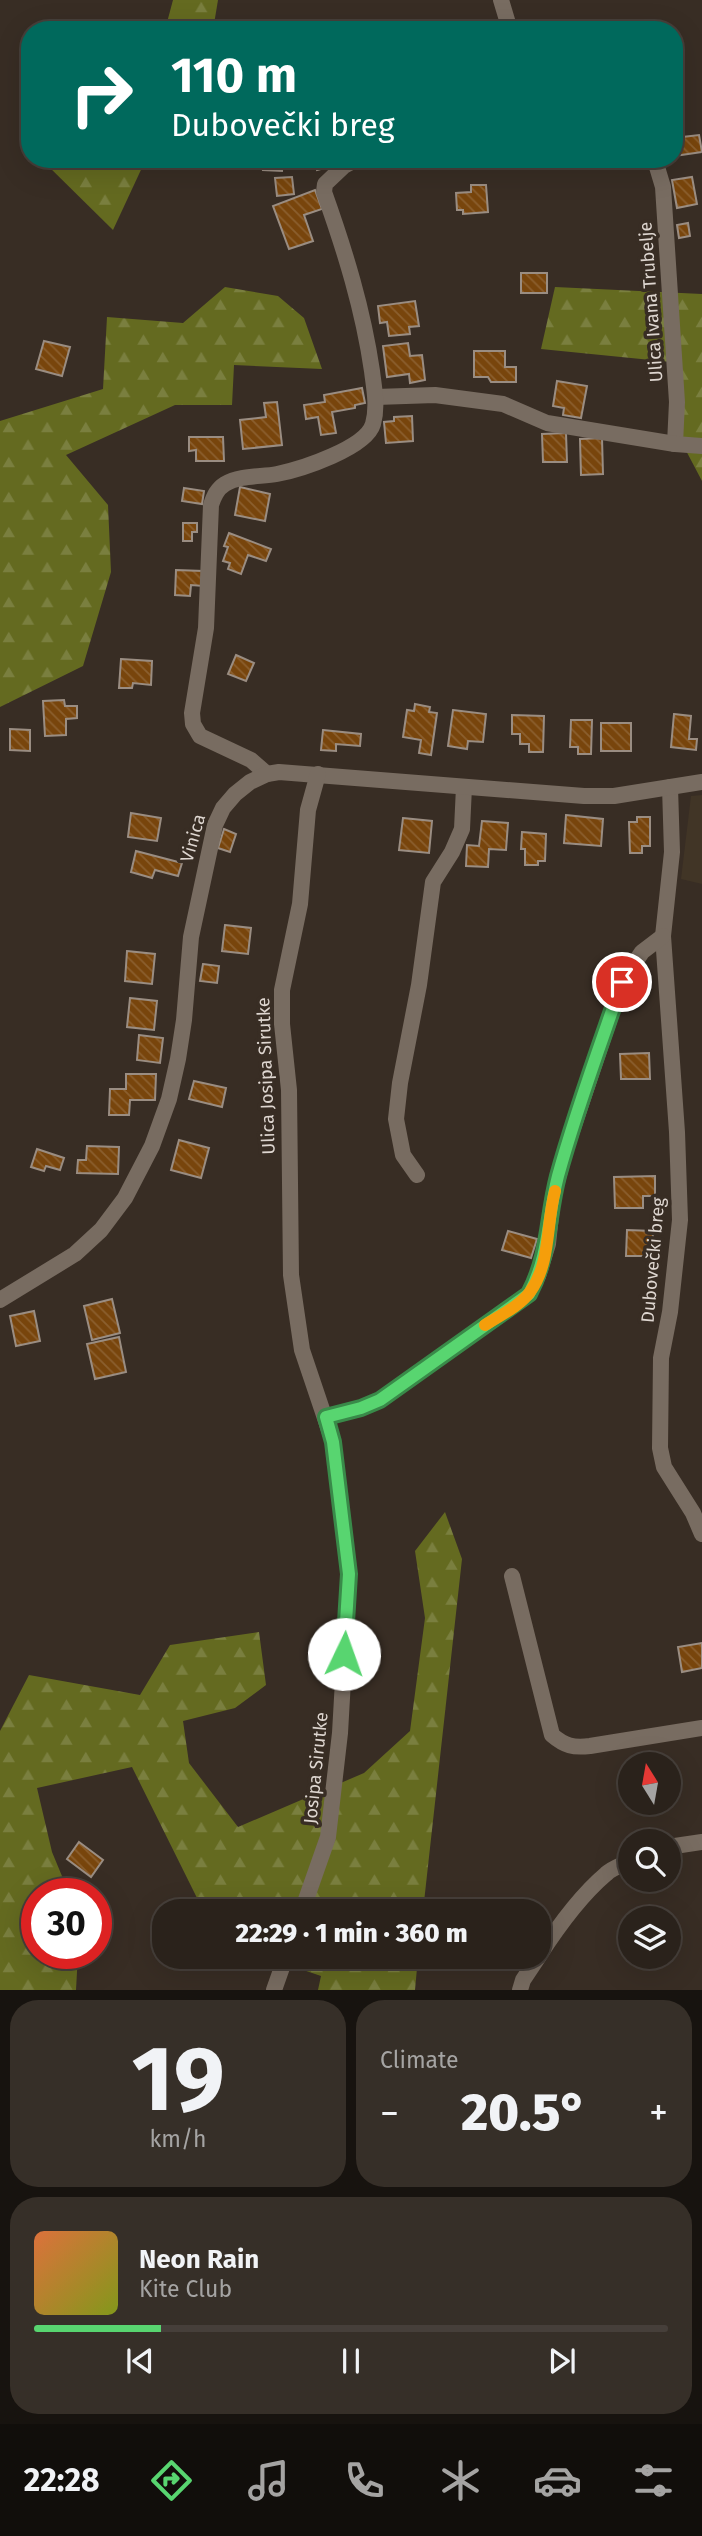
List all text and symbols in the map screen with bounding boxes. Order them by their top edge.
text: 110 m [171,46,297,105]
icon: right [56,49,147,140]
text: Dubovečki breg [171,106,395,144]
street label: Ulica Ivana Trubelje [634,221,668,383]
street label: Vinica [176,811,210,865]
pin [592,952,652,1012]
icon: arrive [603,963,641,1001]
street label: Ulica Josipa Sirutke [252,997,280,1155]
street label: Dubovečki breg [637,1196,669,1324]
position arrow [307,1617,381,1691]
street label: Josipa Sirutke [299,1711,333,1825]
north arrow [618,1752,681,1815]
map controls [618,1752,681,1969]
button: search [618,1829,681,1892]
speed limit sign: 30 [21,1878,112,1969]
button: layers [618,1906,681,1969]
text: 22:29 · 1 min · 360 m [236,1918,468,1949]
text: 19 [131,2025,225,2134]
text: Climate [380,2046,459,2074]
text: 20.5° [461,2081,587,2144]
text: − [380,2090,399,2136]
text: + [649,2090,668,2136]
text: km/h [150,2125,206,2153]
text: Neon Rain [139,2244,259,2275]
text: Kite Club [139,2275,232,2303]
icon: previous [121,2342,159,2380]
icon: pause [332,2342,370,2380]
icon: next [543,2342,581,2380]
icon: directions [147,2456,196,2505]
icon: music [244,2456,293,2505]
icon: phone [340,2456,389,2505]
icon: climate [436,2456,485,2505]
icon: car [533,2456,582,2505]
icon: filters [629,2456,678,2505]
text: 22:28 [24,2461,100,2499]

